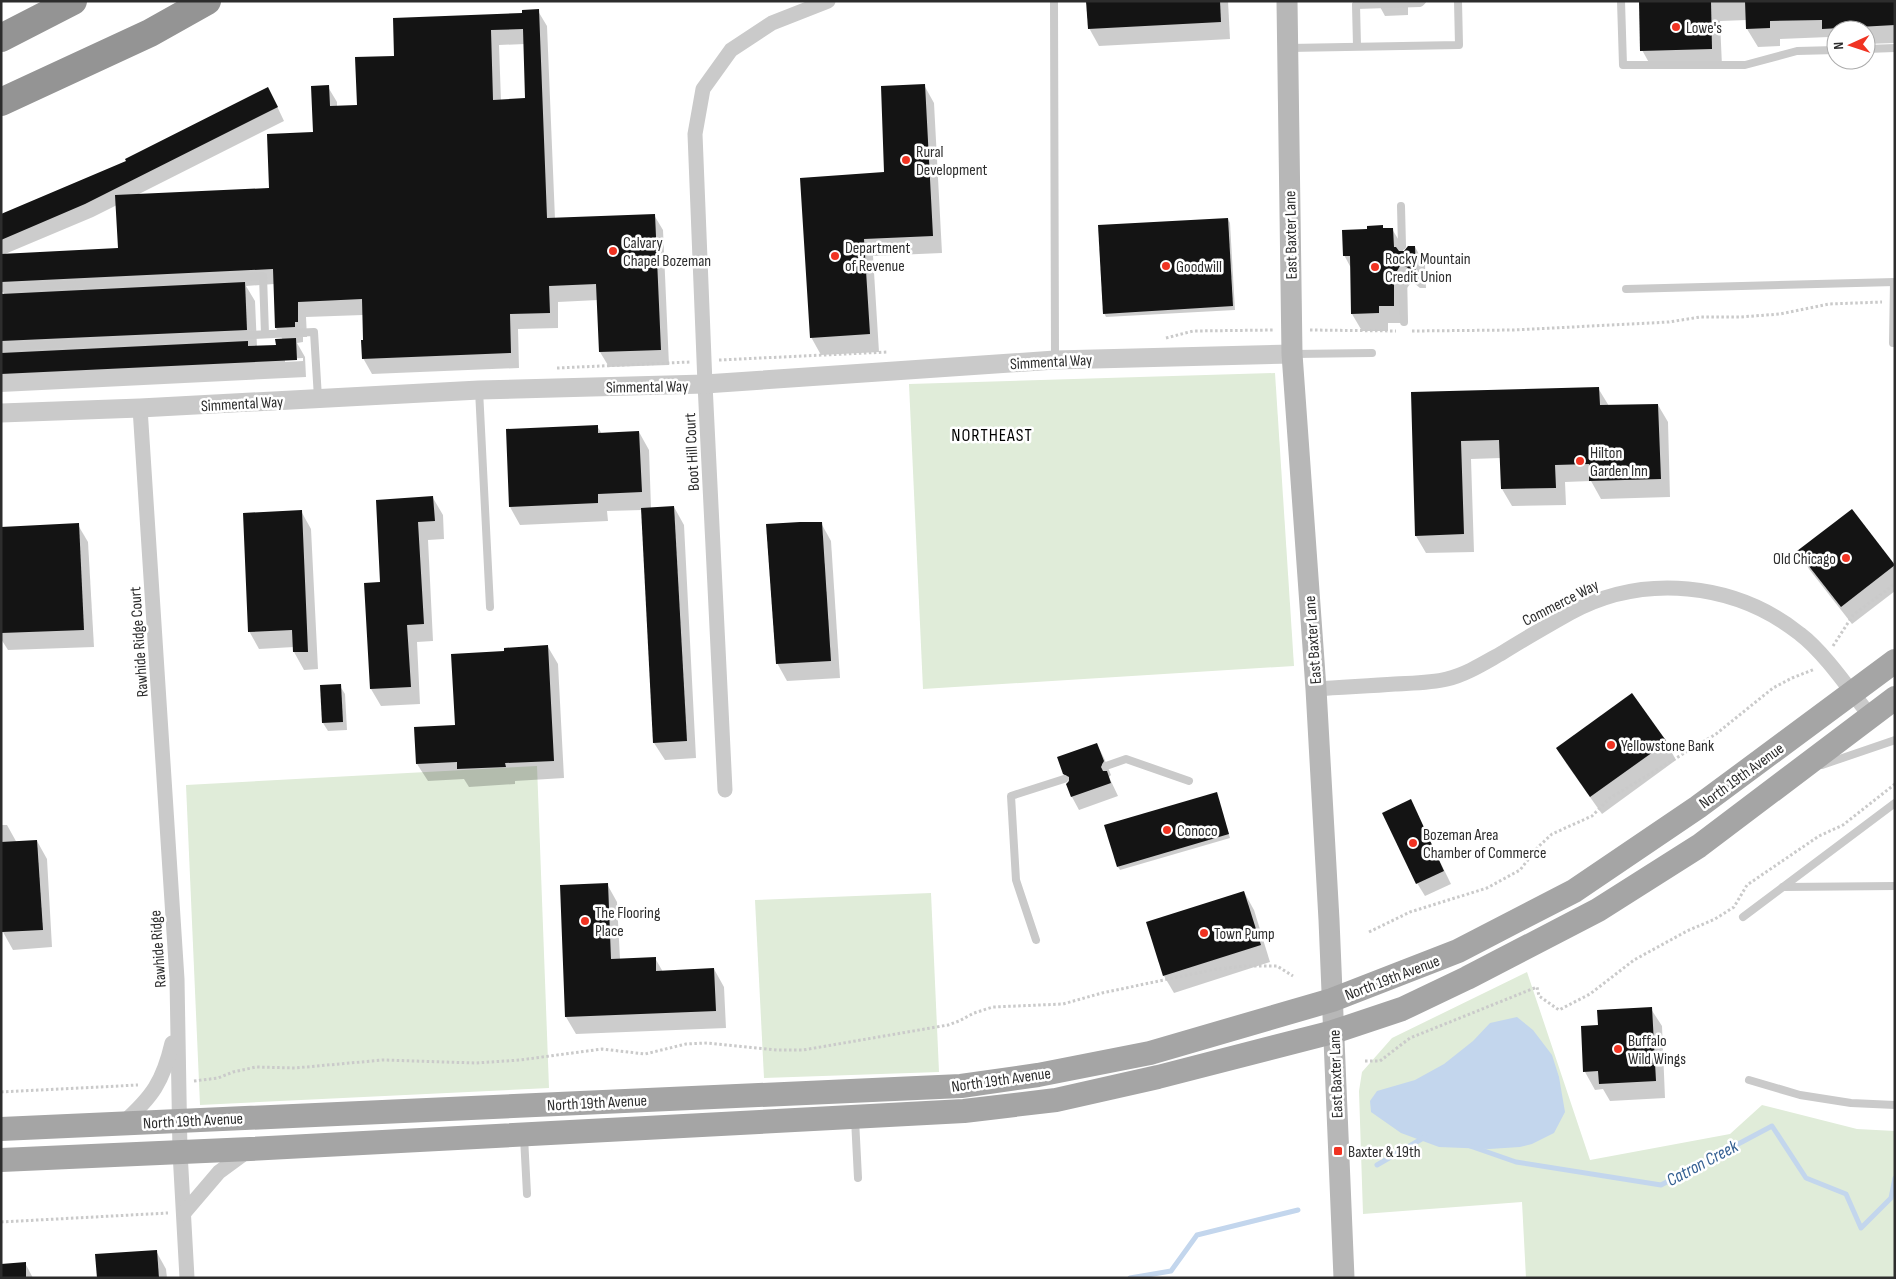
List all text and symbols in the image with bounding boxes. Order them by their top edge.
place label: Lowe's [1686,19,1722,38]
north arrow [1826,20,1876,70]
marker: Lowe's [1670,21,1682,33]
text: N [1830,41,1847,50]
place label: Rural Development [916,143,988,180]
marker: Rural Development [900,154,912,166]
street label: East Baxter Lane [1281,191,1302,279]
place label: Calvary Chapel Bozeman [623,234,711,271]
place label: Department of Revenue [845,239,910,276]
marker: Calvary Chapel Bozeman [607,245,619,257]
marker: Department of Revenue [829,250,841,262]
place label: Rocky Mountain Credit Union [1385,250,1471,287]
place label: Goodwill [1176,258,1222,277]
marker: Goodwill [1160,260,1172,272]
marker: Rocky Mountain Credit Union [1369,261,1381,273]
street label: Simmental Way [1009,351,1093,374]
street label: Simmental Way [606,377,688,398]
street label: Simmental Way [200,393,284,416]
street label: Boot Hill Court [681,412,704,491]
district label: NORTHEAST [951,425,1033,446]
place label: Hilton Garden Inn [1590,444,1648,481]
marker: Hilton Garden Inn [1574,455,1586,467]
place label: Old Chicago [1773,550,1836,569]
marker: Old Chicago [1840,552,1852,564]
street label: Commerce Way [1519,576,1602,631]
street label: Rawhide Ridge Court [126,586,153,698]
street label: East Baxter Lane [1301,595,1326,685]
place label: Yellowstone Bank [1621,737,1714,756]
marker: Yellowstone Bank [1605,739,1617,751]
street label: North 19th Avenue [1696,739,1788,813]
place label: Conoco [1177,822,1218,841]
marker: Conoco [1161,824,1173,836]
place label: Bozeman Area Chamber of Commerce [1423,826,1546,863]
marker: Bozeman Area Chamber of Commerce [1407,837,1419,849]
place label: The Flooring Place [595,904,660,941]
street label: Rawhide Ridge [146,910,171,988]
marker: The Flooring Place [579,915,591,927]
place label: Town Pump [1214,925,1275,944]
marker: Town Pump [1198,927,1210,939]
street label: North 19th Avenue [1342,952,1443,1005]
street label: East Baxter Lane [1325,1029,1348,1119]
place label: Buffalo Wild Wings [1628,1032,1686,1069]
marker: Buffalo Wild Wings [1612,1043,1624,1055]
street label: North 19th Avenue [950,1064,1052,1097]
street label: North 19th Avenue [547,1091,648,1116]
street label: North 19th Avenue [143,1109,244,1134]
water label: Catron Creek [1663,1135,1743,1191]
place label: Baxter & 19th [1348,1143,1421,1162]
marker: Baxter & 19th [1332,1145,1344,1157]

